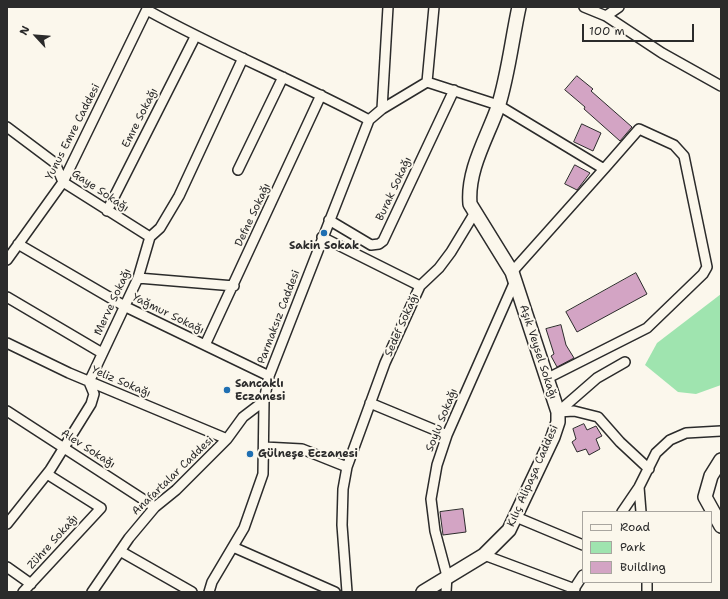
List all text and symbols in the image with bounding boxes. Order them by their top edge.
north arrow [16,16,56,56]
scale bar [584,16,696,42]
text: N [16,23,33,38]
text: 100 m [589,23,625,39]
street label: Yunus Emre Caddesi [43,82,103,182]
street label: Emre Sokağı [119,86,161,150]
street label: Burak Sokağı [373,155,415,223]
street label: Gaye Sokağı [69,167,131,215]
street label: Defne Sokağı [233,181,273,249]
marker: Sakin Sokak [319,228,329,238]
place label: Sakin Sokak [289,239,359,253]
street label: Merve Sokağı [92,266,134,338]
street label: Parmaksız Caddesi [255,268,303,366]
street label: Yağmur Sokağı [130,291,206,337]
street label: Sedef Sokağı [382,291,422,359]
street label: Aşık Veysel Sokağı [517,303,559,401]
street label: Yeliz Sokağı [89,364,153,400]
place label: Sancaklı Eczanesi [235,377,285,403]
marker: Sancaklı Eczanesi [222,385,232,395]
street label: Soylu Sokağı [423,386,461,454]
street label: Kılıç Alipaşa Caddesi [505,423,561,529]
street label: Alev Sokağı [58,427,118,471]
street label: Anafartalar Caddesi [130,434,216,518]
place label: Gülneşe Eczanesi [258,447,358,461]
marker: Gülneşe Eczanesi [245,449,255,459]
legend [582,511,712,583]
street label: Zühre Sokağı [25,512,81,572]
text: Road [620,519,650,535]
text: Park [620,539,646,555]
text: Building [620,559,666,575]

